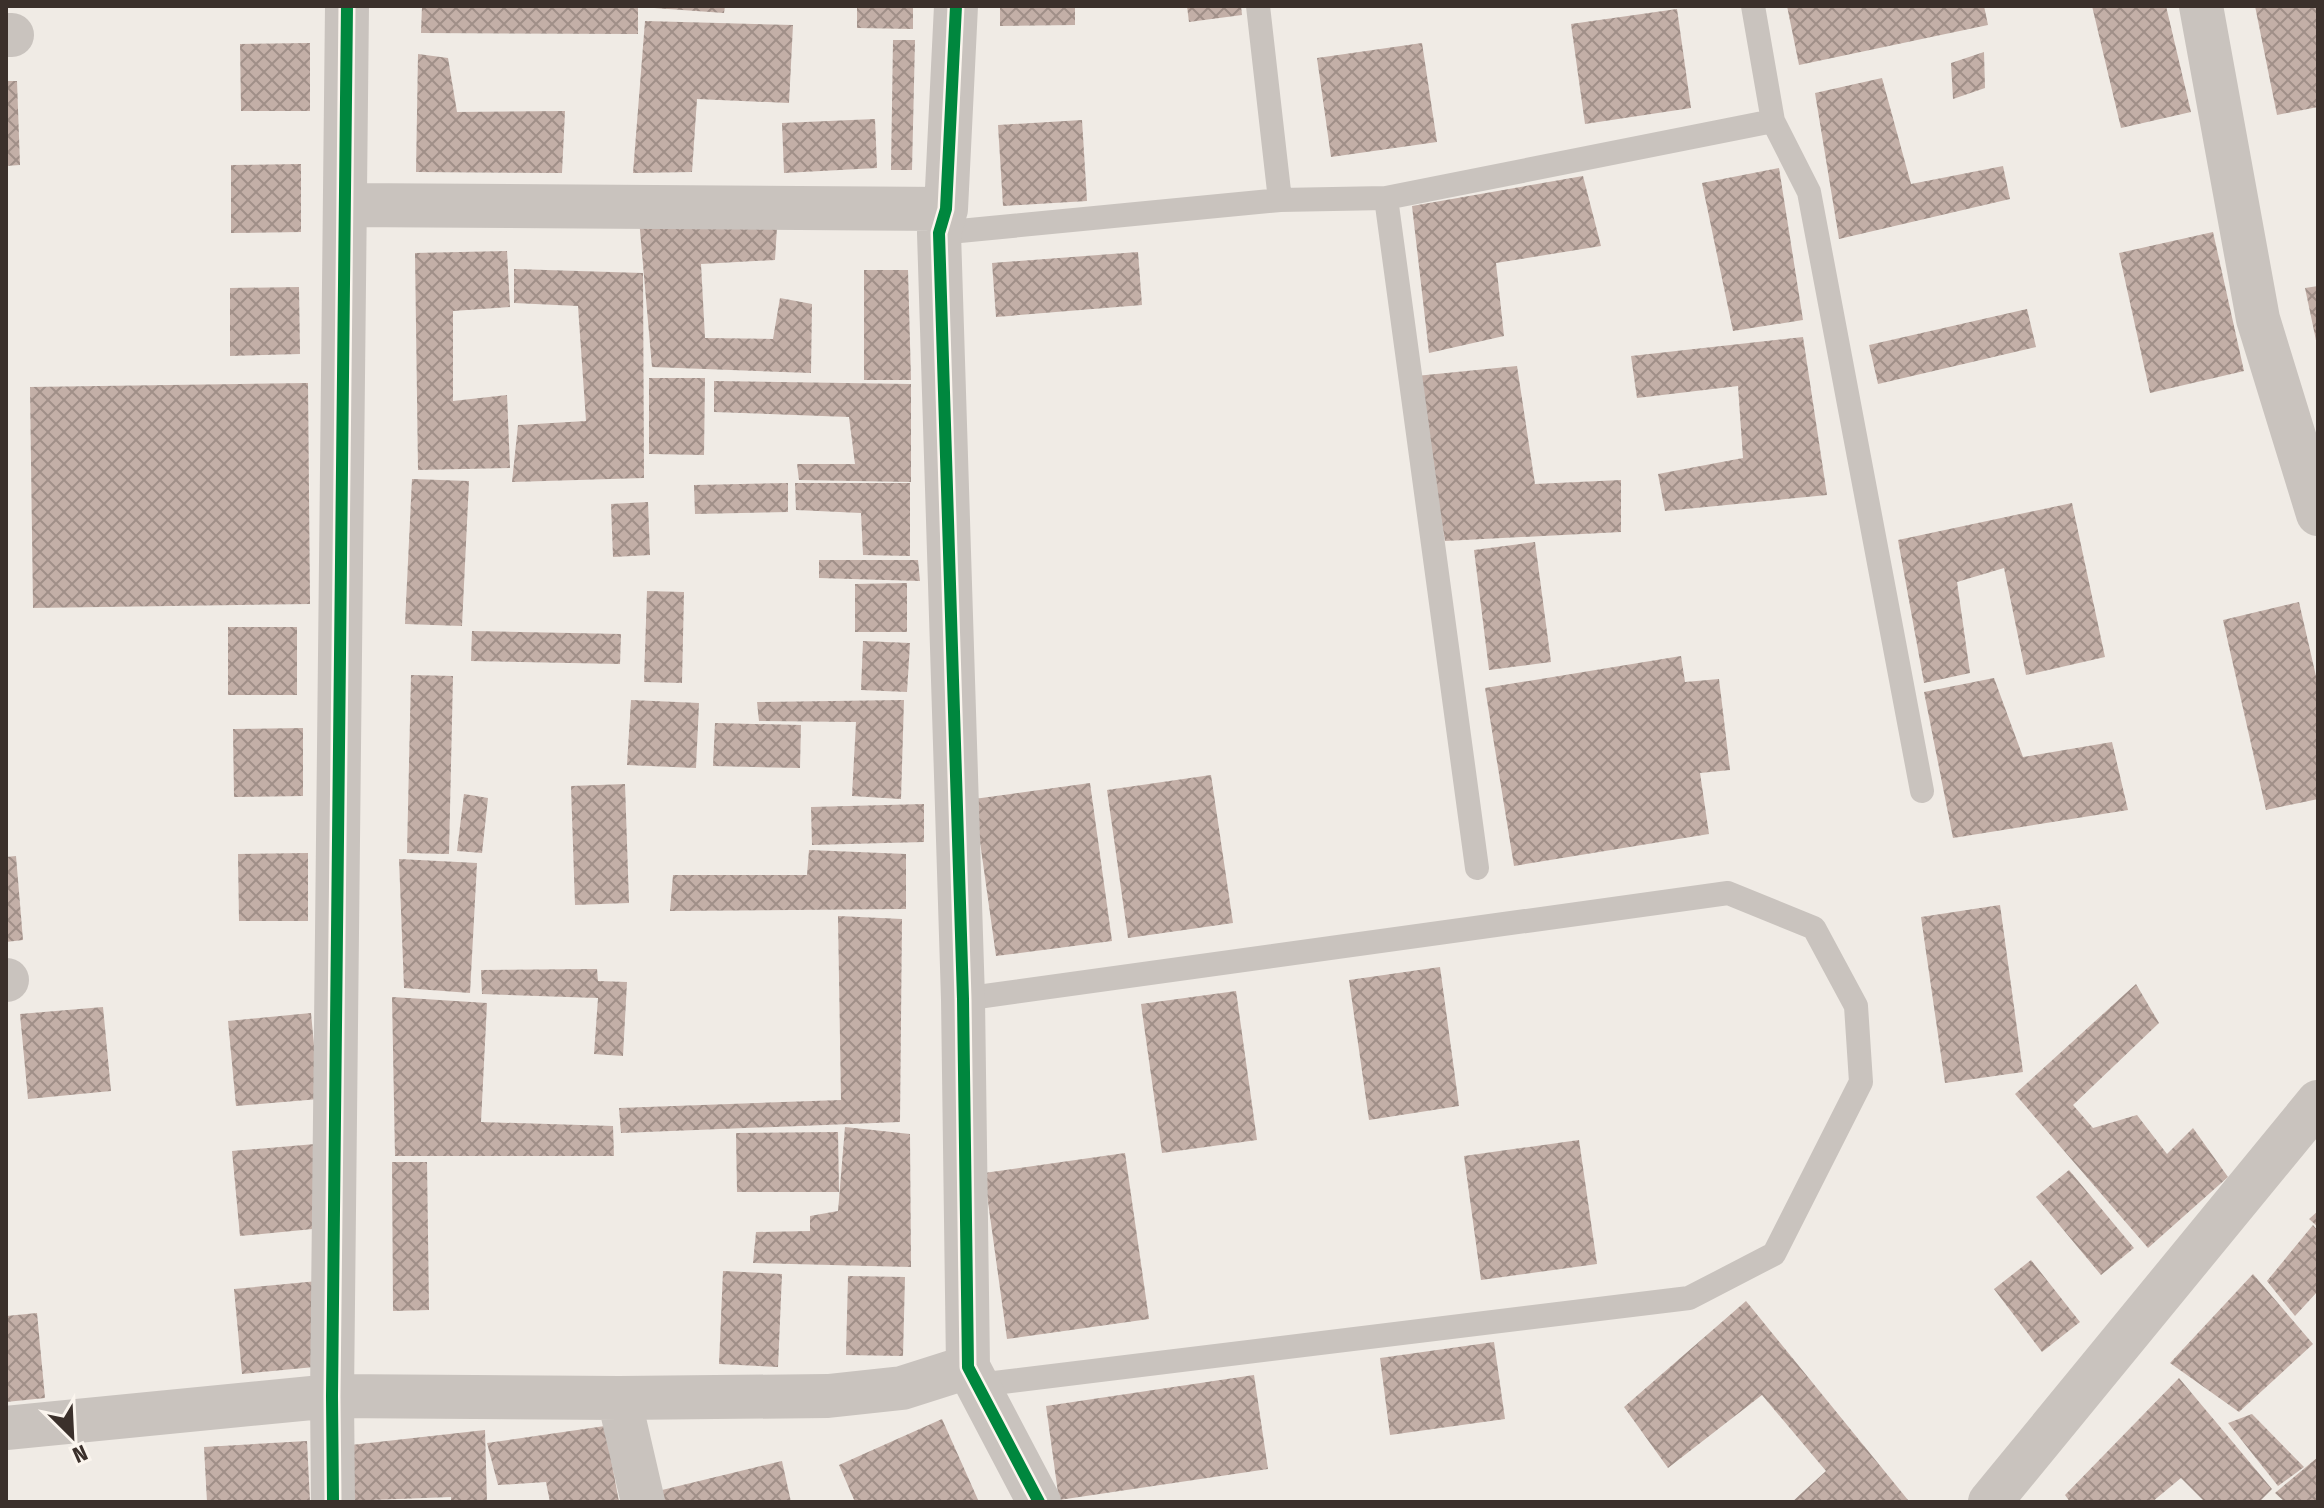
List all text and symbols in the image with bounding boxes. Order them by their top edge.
north arrow [32,1396,112,1476]
text: N [68,1439,91,1469]

